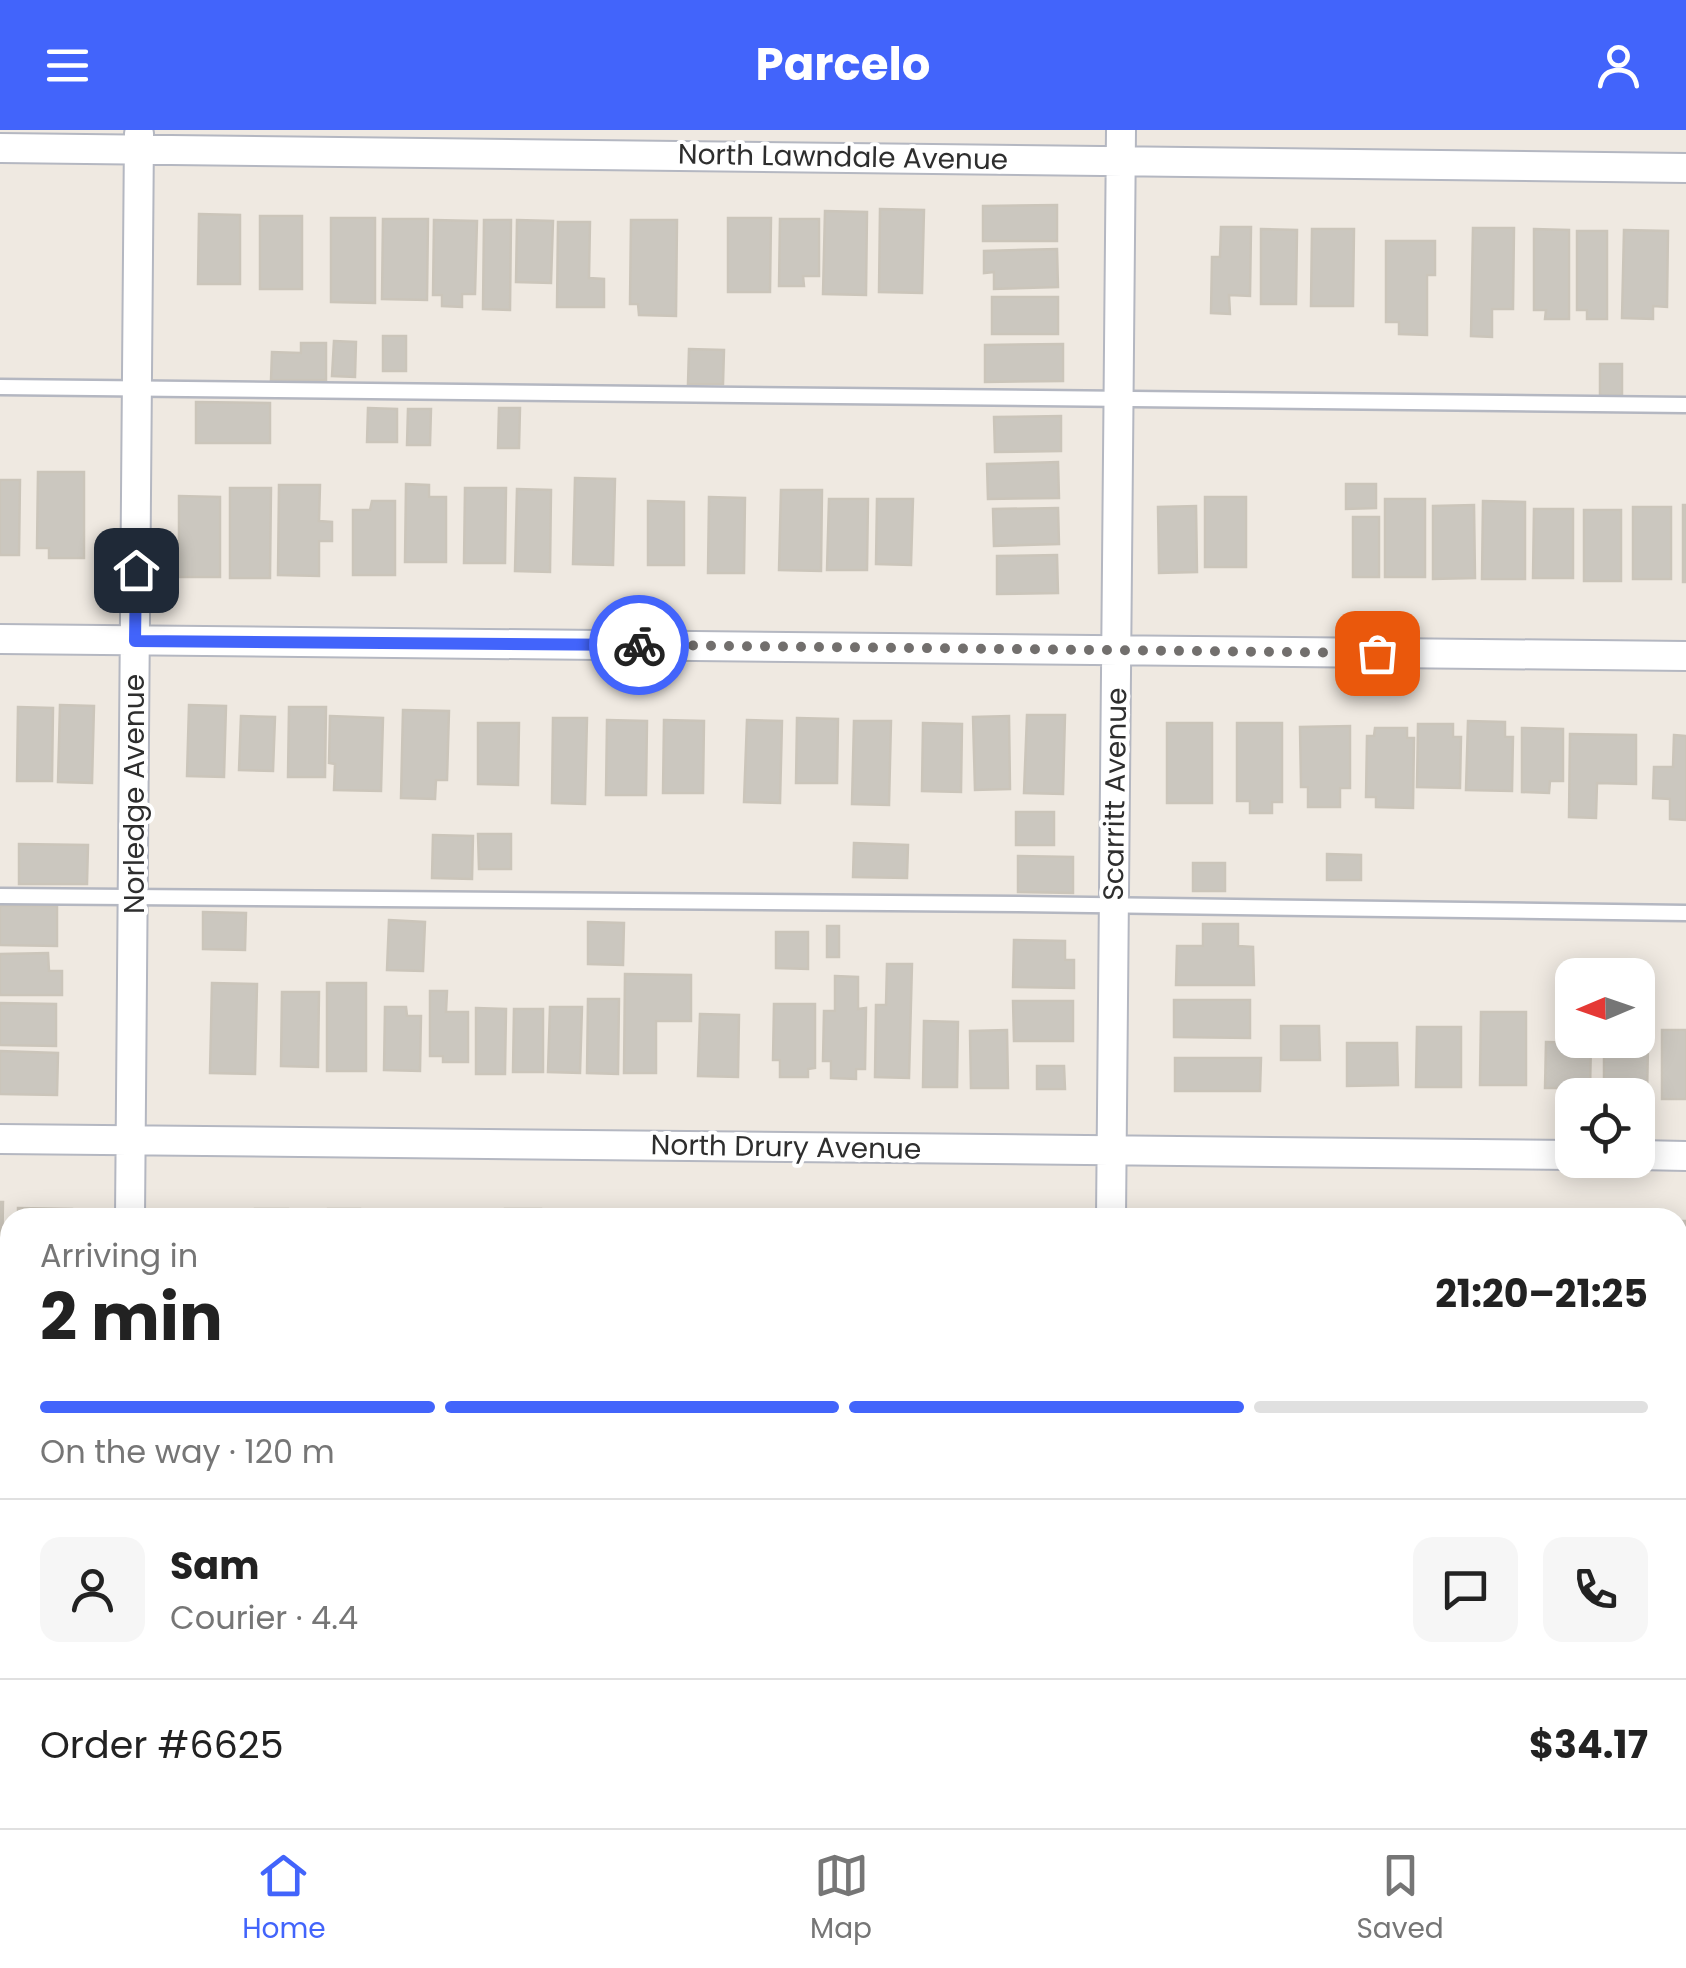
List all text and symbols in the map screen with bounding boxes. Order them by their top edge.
text: Parcelo [756,33,930,96]
icon: menu [40,38,95,93]
icon: person [1591,38,1646,93]
street label: North Lawndale Avenue [678,135,1008,179]
pin [94,528,179,613]
icon: home [109,543,164,598]
courier [589,595,689,695]
pin [1335,611,1420,696]
icon: bike [612,618,667,673]
icon: bag [1350,626,1405,681]
street label: Norledge Avenue [115,674,154,914]
street label: Scarritt Avenue [1094,687,1136,901]
north arrow [1555,958,1655,1058]
map controls [1555,958,1655,1178]
button: locate [1555,1078,1655,1178]
street label: North Drury Avenue [650,1125,922,1169]
text: Arriving in [40,1233,198,1278]
text: 21:20–21:25 [1435,1267,1648,1320]
text: 2 min [40,1272,223,1363]
text: On the way · 120 m [40,1429,335,1474]
button: person [40,1537,145,1642]
button: chat [1413,1537,1518,1642]
button: phone [1543,1537,1648,1642]
text: Sam [170,1539,259,1592]
text: Courier · 4.4 [170,1595,358,1640]
text: Order #6625 [40,1718,284,1771]
text: $34.17 [1529,1718,1648,1771]
tab: Home [242,1848,326,1950]
tab: Map [810,1848,872,1950]
tab: Saved [1356,1848,1444,1950]

